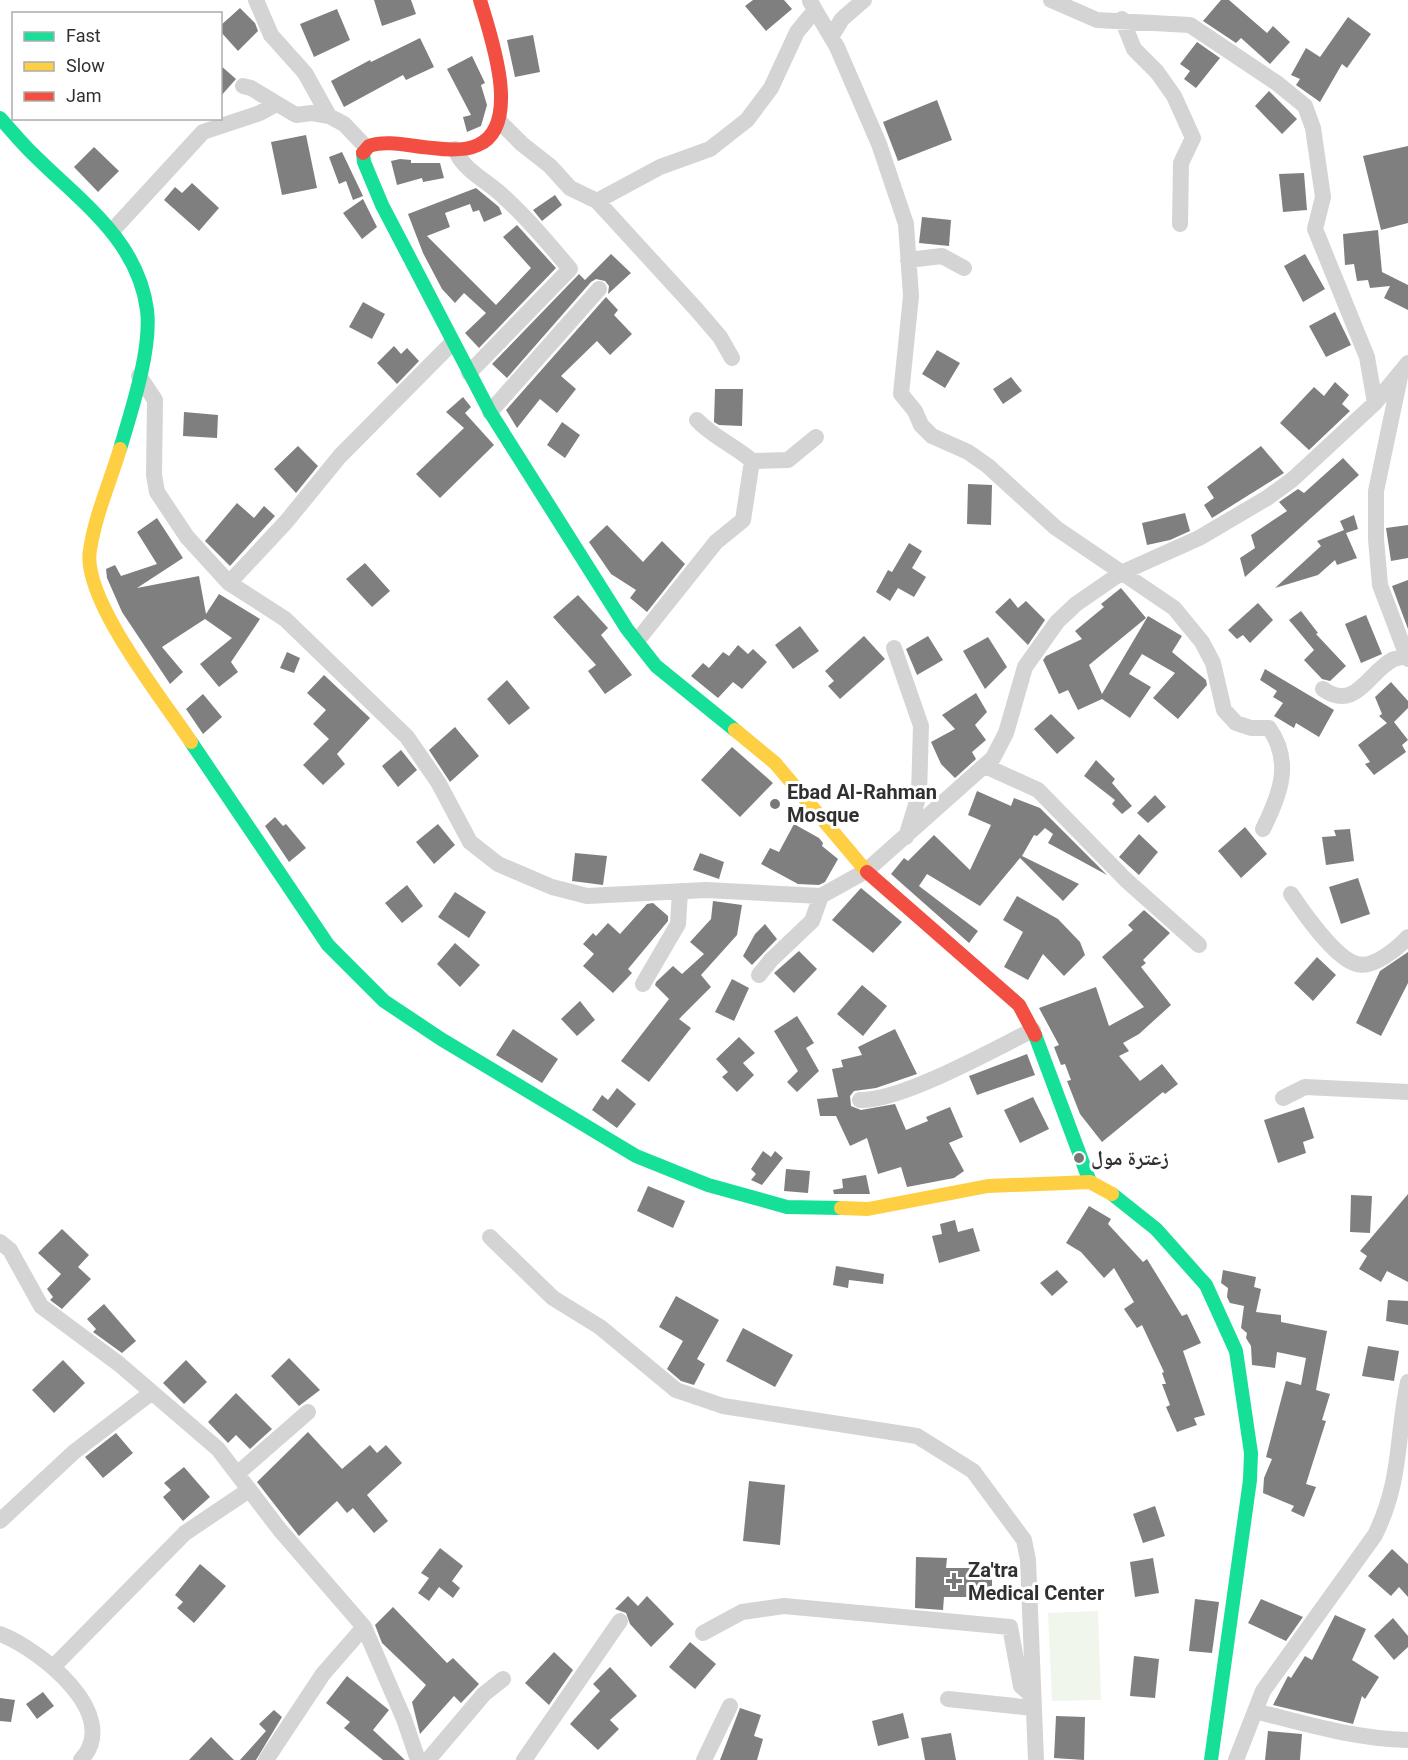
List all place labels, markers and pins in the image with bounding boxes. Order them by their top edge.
place label: Ebad Al-Rahman Mosque [787,780,937,827]
marker: Ebad Al-Rahman Mosque [768,797,782,811]
place label: زعترة مول [1091,1146,1169,1170]
marker: زعترة مول [1072,1151,1086,1165]
place label: Za'tra Medical Center [968,1558,1105,1605]
marker: Za'tra Medical Center [945,1572,963,1590]

